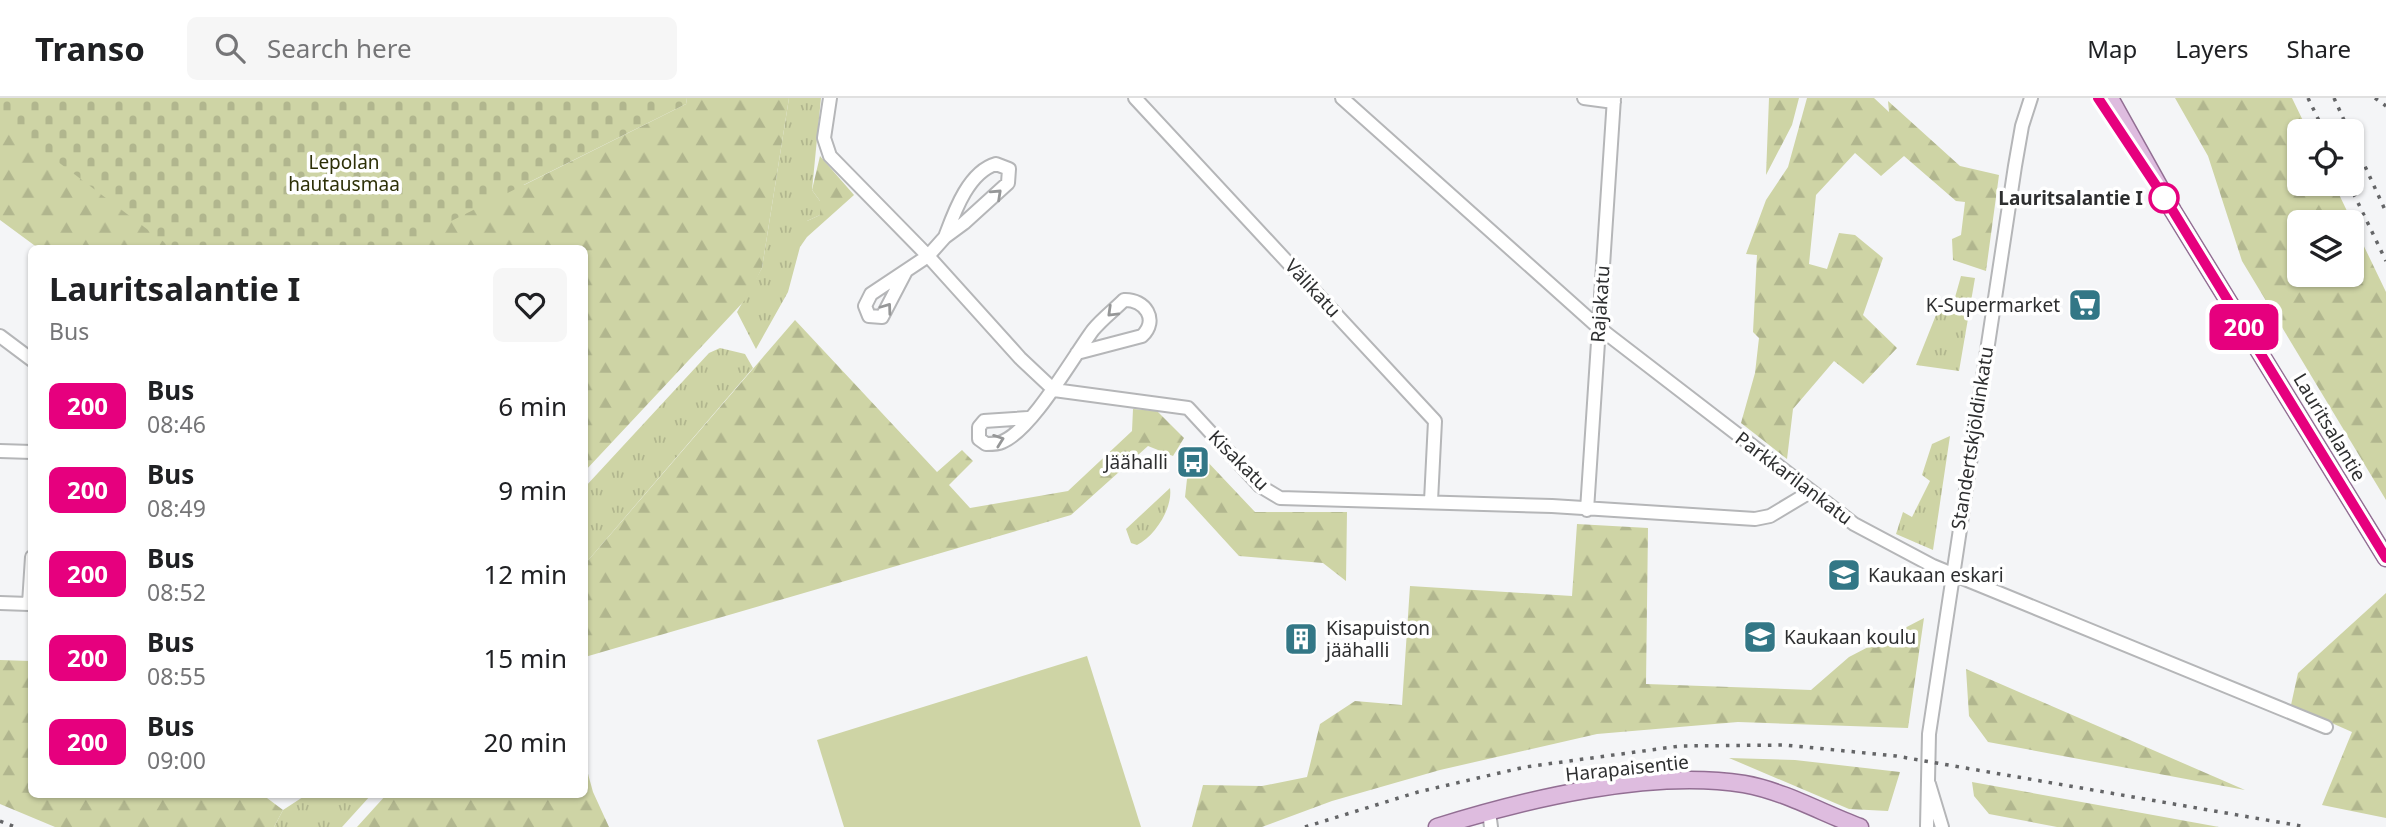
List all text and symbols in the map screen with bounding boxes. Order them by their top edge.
search box [187,17,677,80]
text: Transo [35,26,145,71]
icon: search [211,29,249,67]
text: Search here [267,30,412,66]
text: Map [2087,32,2137,65]
text: Layers [2175,32,2249,65]
text: Share [2287,32,2351,65]
map controls [2287,119,2364,287]
button: locate [2287,119,2364,196]
park label: Lepolan hautausmaa [288,149,400,197]
marker: Lauritsalantie I [2149,183,2179,213]
place label: Lauritsalantie I [1998,185,2143,211]
one-way arrow [989,189,1002,202]
button: layers [2287,210,2364,287]
street label: Välikatu [1279,253,1347,323]
street label: Rajakatu [1584,264,1616,344]
text: Lauritsalantie I [49,266,300,311]
button: heart [493,268,567,342]
supermarket icon: K-Supermarket [2066,286,2104,324]
place label: K-Supermarket [1926,292,2060,318]
one-way arrow [879,303,891,315]
one-way arrow [1107,303,1120,316]
line badge: 200 [2204,304,2284,350]
text: 200 [2223,310,2265,343]
text: Bus [49,315,89,347]
street label: Standertskjöldinkatu [1945,345,1999,531]
street label: Lauritsalantie [2288,368,2372,486]
text: Bus [147,372,194,408]
text: 6 min [498,388,567,424]
text: 200 [67,389,108,422]
text: 08:46 [147,408,206,440]
street label: Kisakatu [1203,424,1275,496]
street label: Parkkarilankatu [1730,425,1858,531]
one-way arrow [992,434,1005,448]
bus stop icon: Jäähalli [1174,443,1212,481]
place label: Jäähalli [1102,449,1168,475]
text: Bus [147,456,194,492]
text: 9 min [498,472,567,508]
text: 200 [67,473,108,506]
text: 08:49 [147,492,206,524]
text: Bus [147,540,194,576]
text: 12 min [483,556,567,592]
school or university icon: Kaukaan eskari [1825,556,1863,594]
text: 200 [67,557,108,590]
place label: Kaukaan eskari [1868,562,2004,588]
text: 08:52 [147,576,206,608]
place label: Kisapuiston jäähalli [1324,615,1430,663]
school or university icon: Kaukaan koulu [1741,618,1779,656]
building icon: Kisapuiston jäähalli [1282,620,1320,658]
text: Bus [147,624,194,660]
place label: Kaukaan koulu [1784,624,1916,650]
text: 15 min [483,640,567,676]
text: 200 [67,641,108,674]
text: 08:55 [147,660,206,692]
text: Bus [147,708,194,744]
text: 20 min [483,724,567,760]
text: 200 [67,725,108,758]
text: 09:00 [147,744,206,776]
street label: Harapaisentie [1564,749,1690,787]

